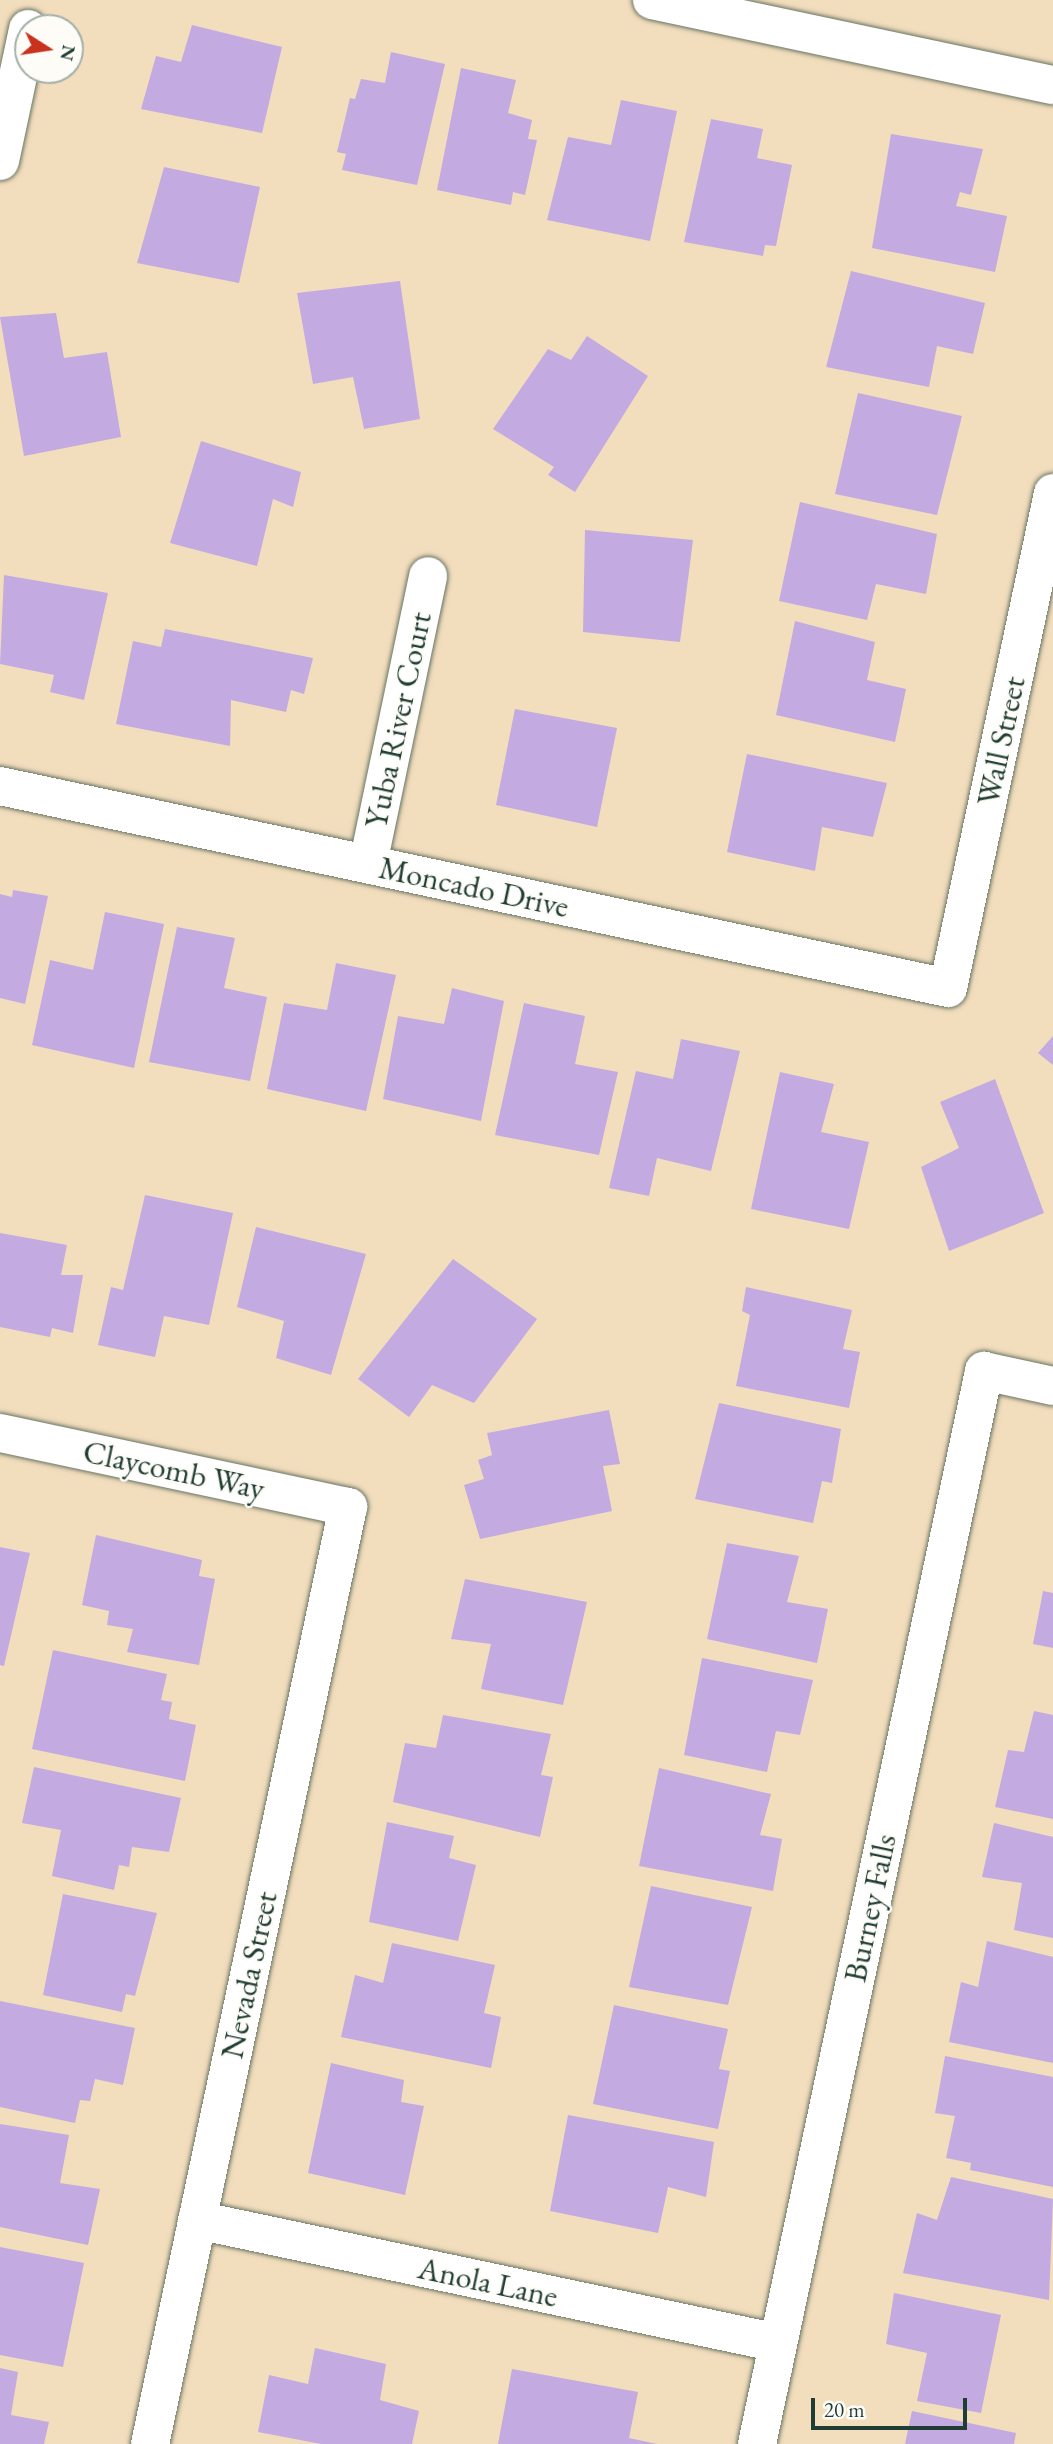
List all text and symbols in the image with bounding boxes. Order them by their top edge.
north arrow [14,14,84,84]
text: N [54,43,82,63]
street label: Yuba River Court [356,608,440,832]
street label: Wall Street [969,673,1033,809]
street label: Moncado Drive [376,848,572,926]
street label: Claycomb Way [80,1432,268,1508]
street label: Burney Falls [836,1831,904,1985]
street label: Nevada Street [213,1888,285,2062]
street label: Anola Lane [415,2248,561,2316]
scale bar [815,2384,971,2428]
text: 20 m [824,2396,865,2423]

